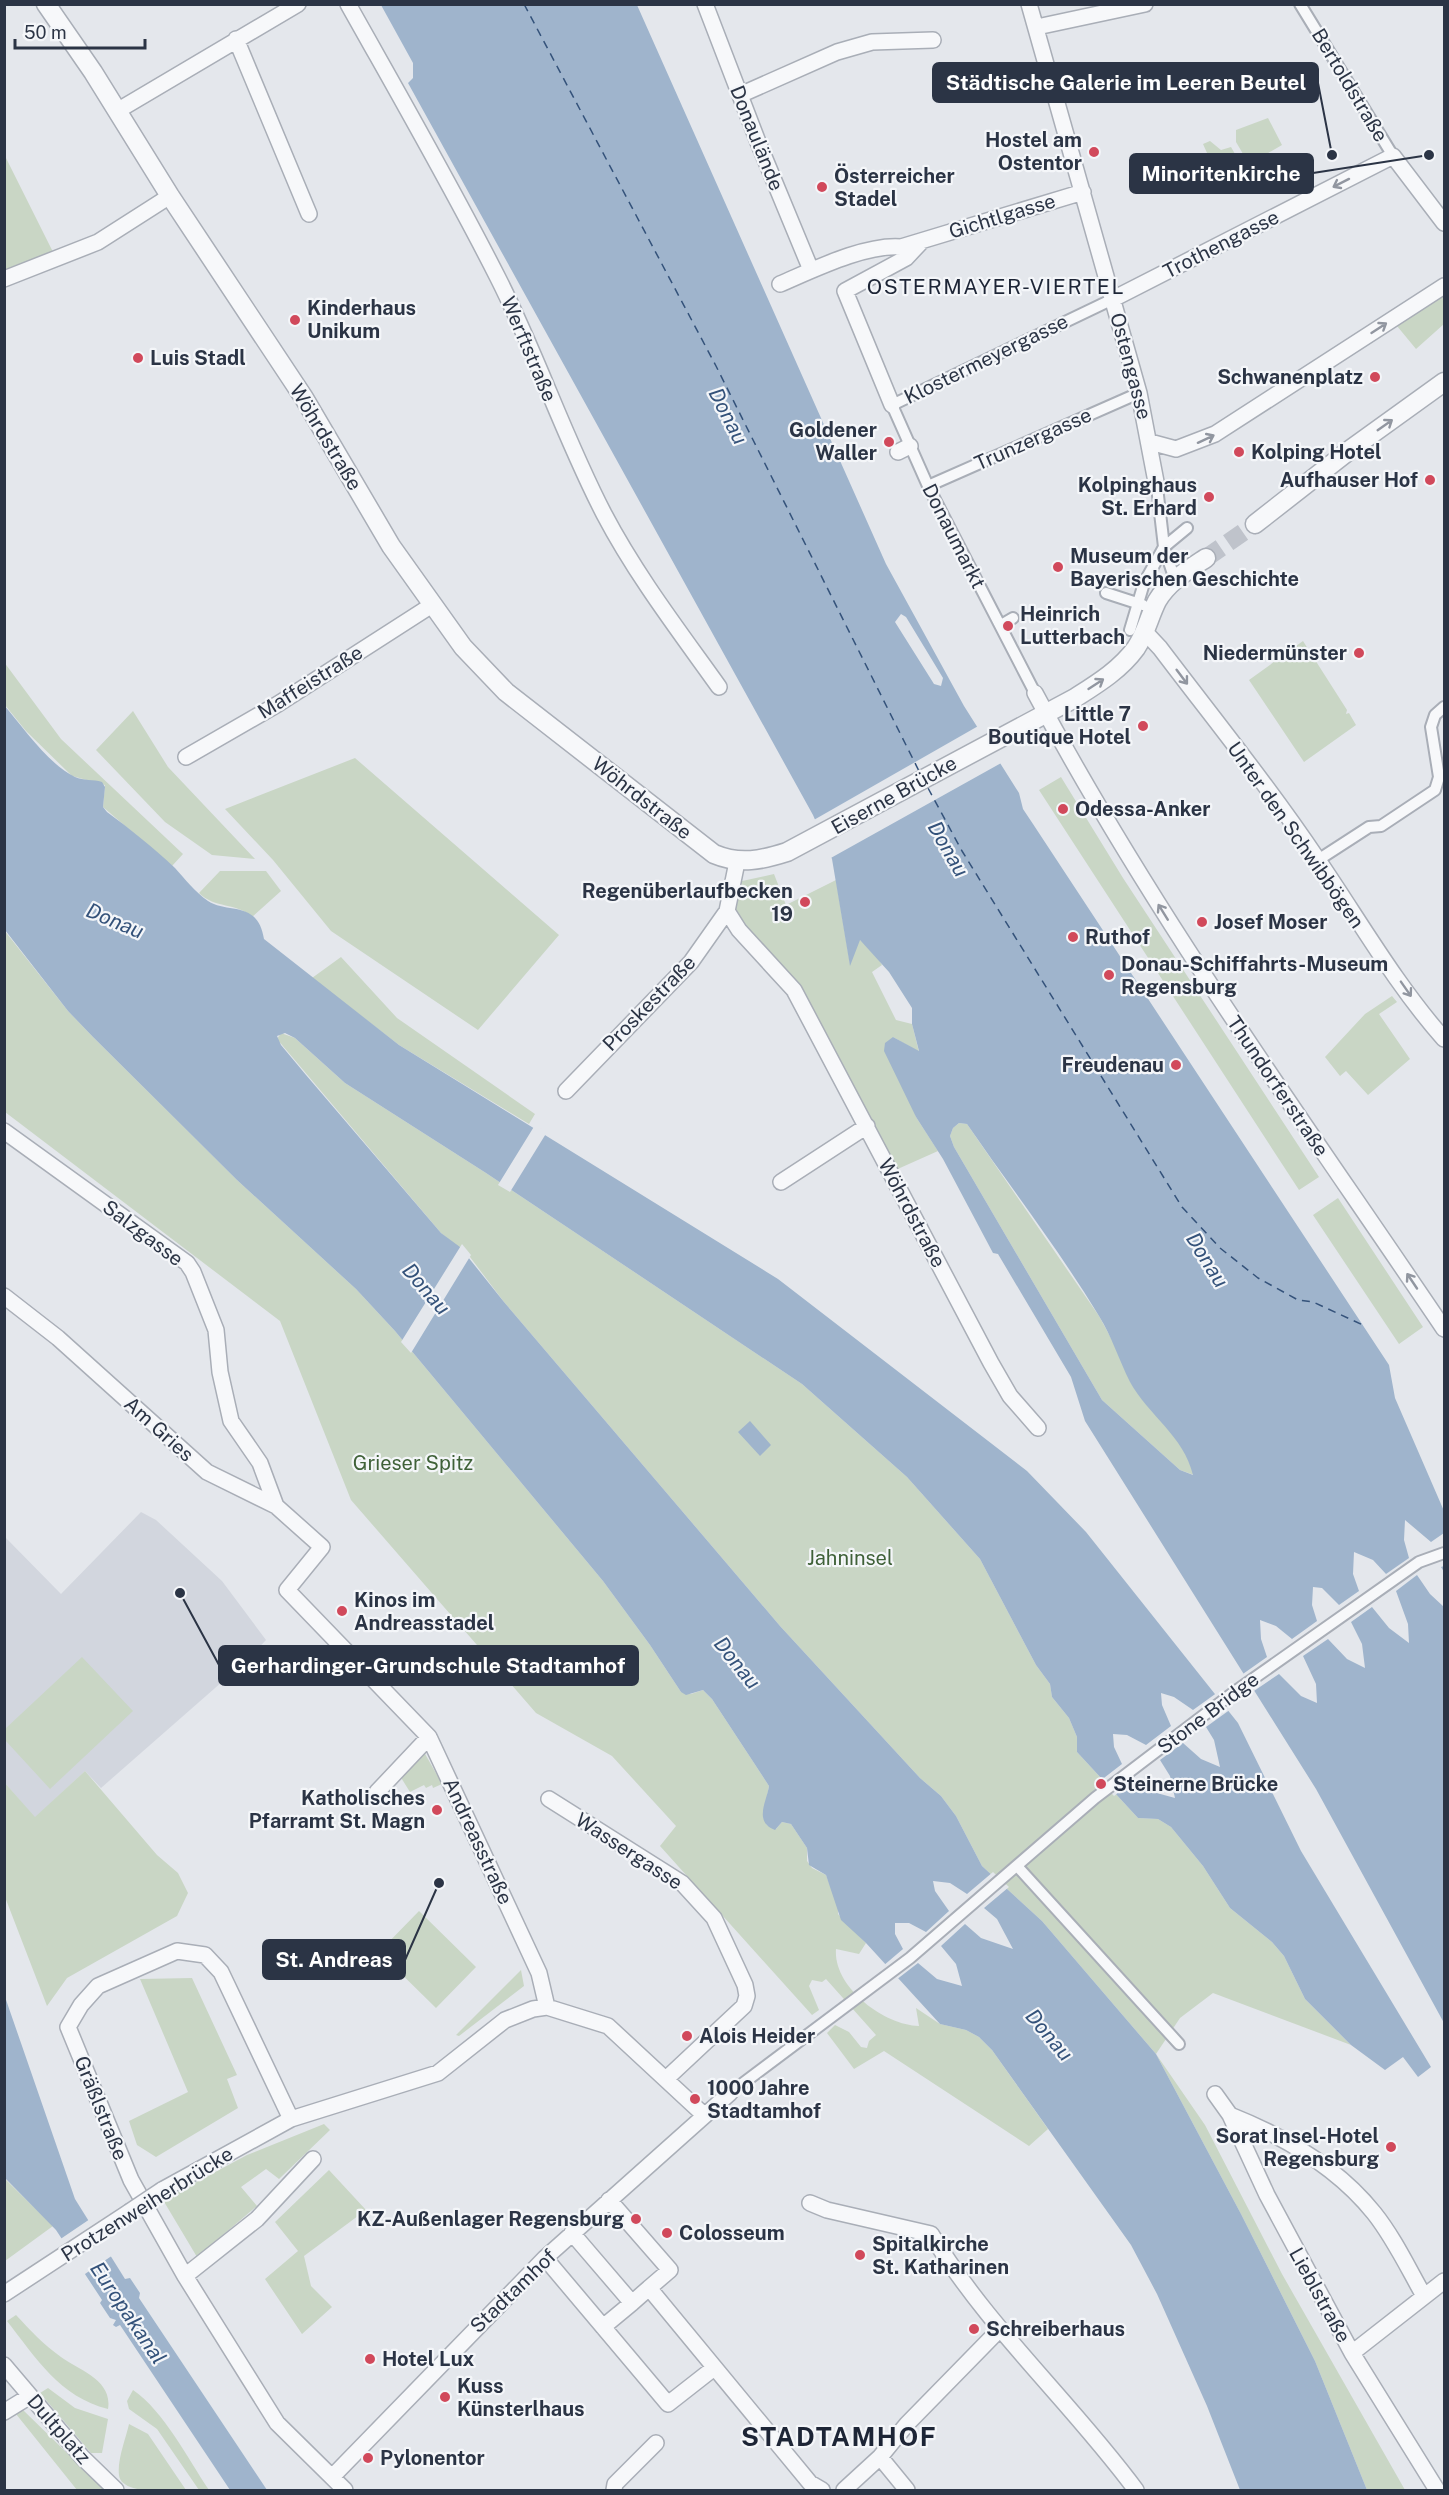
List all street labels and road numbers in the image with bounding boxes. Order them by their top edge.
street label: Bertoldstraße [1307,24,1393,146]
street label: Donaulände [725,82,789,194]
street label: Gichtlgasse [946,188,1058,244]
street label: Trothengasse [1159,205,1283,283]
street label: Werftstraße [496,293,562,405]
street label: Klostermeyergasse [900,309,1072,409]
street label: Ostengasse [1105,310,1157,422]
street label: Wöhrdstraße [285,379,367,495]
street label: Trunzergasse [971,403,1095,475]
street label: Donaumarkt [917,480,991,592]
street label: Maffeistraße [253,640,367,724]
street label: Unter den Schwibbögen [1222,737,1370,933]
street label: Eiserne Brücke [827,751,961,839]
street label: Wöhrdstraße [587,752,697,844]
street label: Proskestraße [598,950,700,1056]
street label: Thundorferstraße [1222,1011,1334,1161]
street label: Wöhrdstraße [873,1154,951,1272]
street label: Salzgasse [98,1195,188,1271]
street label: Am Gries [119,1392,199,1466]
street label: Stone Bridge [1152,1667,1264,1759]
street label: Andreasstraße [438,1774,518,1908]
street label: Wassergasse [571,1807,687,1895]
street label: Gräßlstraße [69,2052,133,2164]
street label: Protzenweiherbrücke [57,2141,237,2267]
street label: Lieblstraße [1284,2243,1356,2347]
street label: Stadtamhof [465,2244,561,2338]
street label: Dultplatz [22,2389,96,2469]

